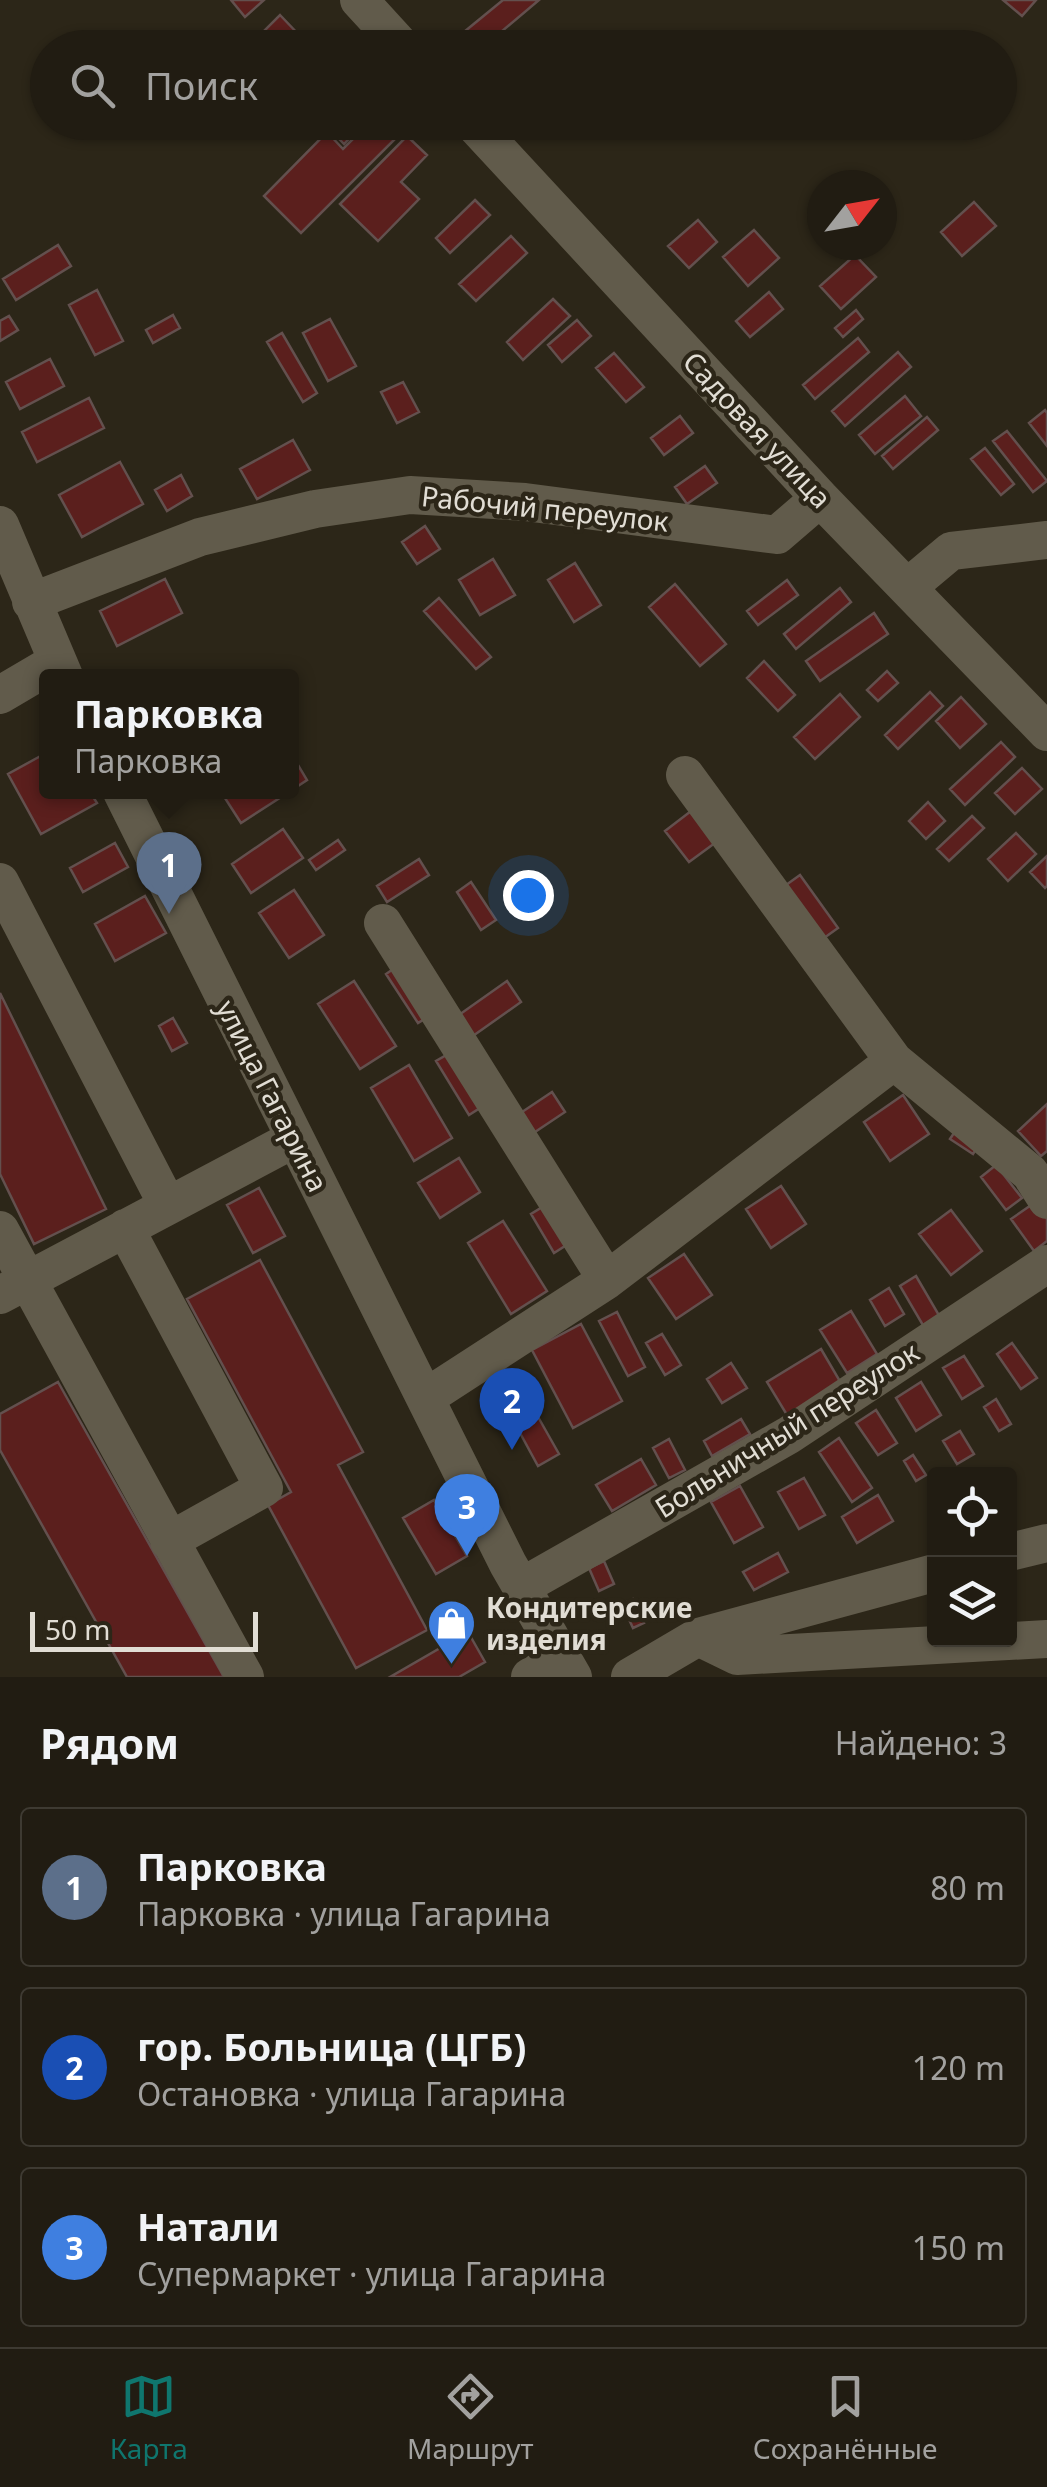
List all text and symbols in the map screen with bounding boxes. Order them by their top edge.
search box [30,30,1017,140]
icon: search [65,58,120,113]
text: Поиск [145,59,258,111]
north arrow [807,170,897,260]
street label: Садовая улица [675,343,840,516]
street label: Рабочий переулок [420,476,671,540]
popup [39,669,299,799]
text: Парковка [74,687,264,739]
text: Парковка [74,739,222,782]
pin: 1 [136,832,202,914]
your location [503,870,554,921]
street label: улица Гагарина [208,993,338,1198]
street label: Больничный переулок [647,1332,926,1526]
pin: 2 [480,1368,544,1450]
map controls [927,1467,1017,1647]
button: locate [927,1467,1017,1557]
pin: 3 [434,1474,500,1556]
button: layers [927,1557,1017,1647]
place label: Кондитерские изделия [486,1588,692,1658]
shop icon: Кондитерские изделия [425,1598,477,1666]
scale bar [30,1607,258,1652]
text: 50 m [45,1610,111,1648]
text: Рядом [40,1714,179,1771]
text: Найдено: 3 [835,1721,1007,1764]
text: Парковка [137,1840,327,1892]
text: 1 [65,1866,84,1909]
text: 80 m [930,1866,1005,1909]
text: Парковка · улица Гагарина [137,1892,551,1935]
text: гор. Больница (ЦГБ) [137,2020,526,2072]
text: 2 [65,2046,84,2089]
text: 120 m [912,2046,1005,2089]
text: Остановка · улица Гагарина [137,2072,566,2115]
text: Натали [137,2200,280,2252]
text: 3 [65,2226,84,2269]
text: 150 m [912,2226,1005,2269]
text: Супермаркет · улица Гагарина [137,2252,606,2295]
tab: Карта [110,2369,188,2467]
tab: Маршрут [407,2369,534,2467]
tab: Сохранённые [753,2369,937,2467]

